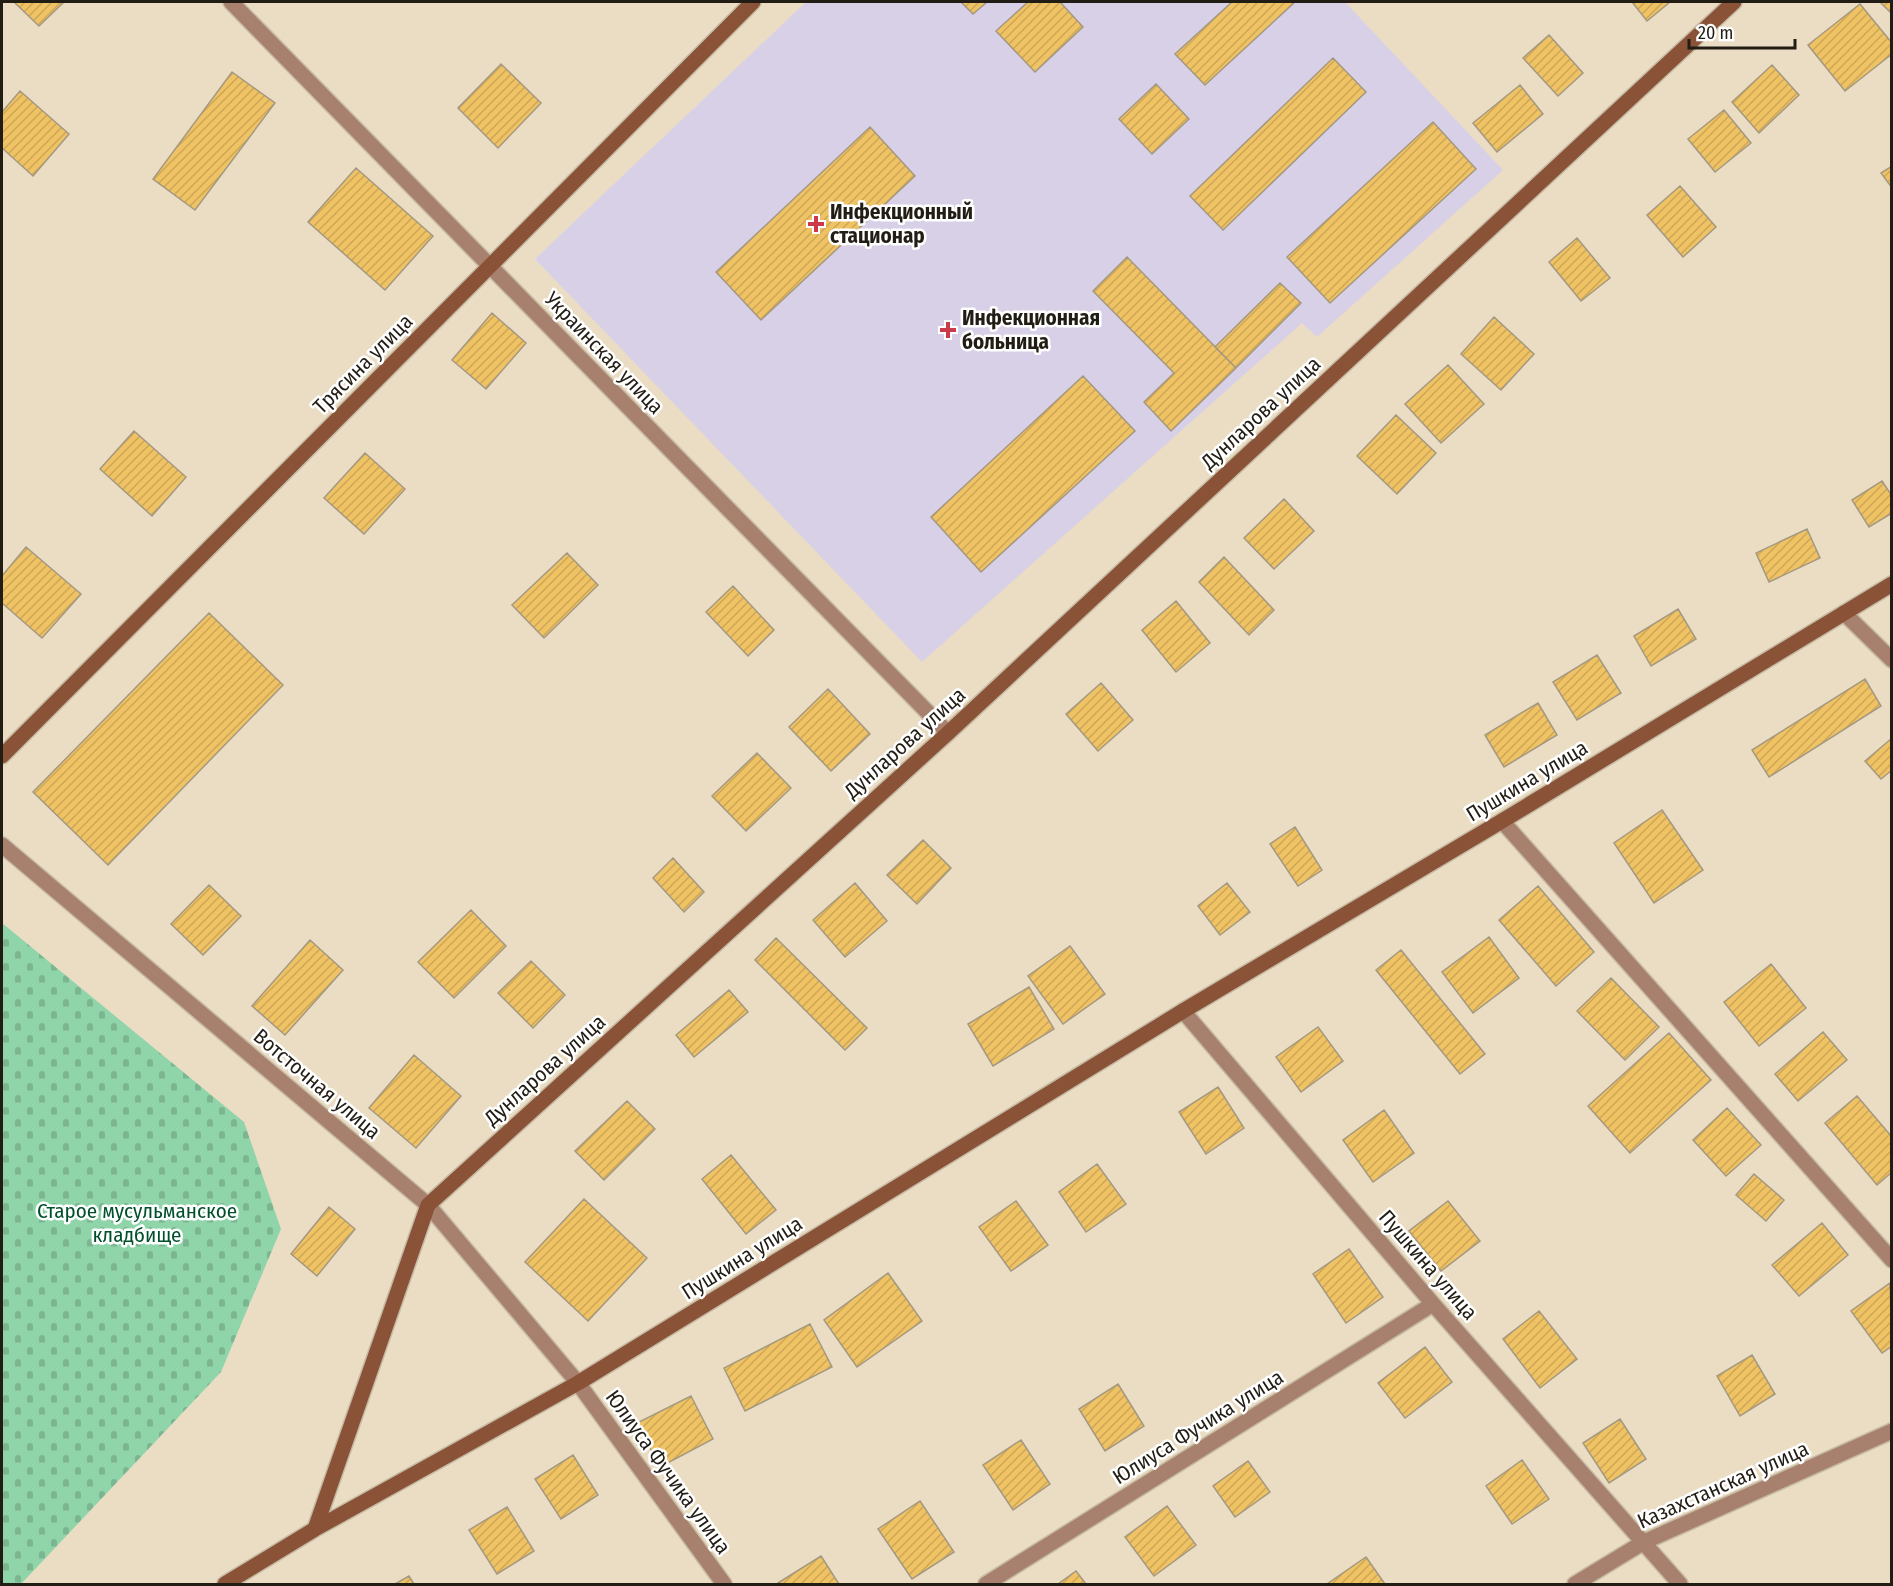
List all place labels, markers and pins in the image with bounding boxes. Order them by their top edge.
place label: Инфекционный стационар [830,199,973,249]
marker: Инфекционный стационар [807,215,825,233]
place label: Инфекционная больница [962,305,1100,355]
marker: Инфекционная больница [939,321,957,339]

